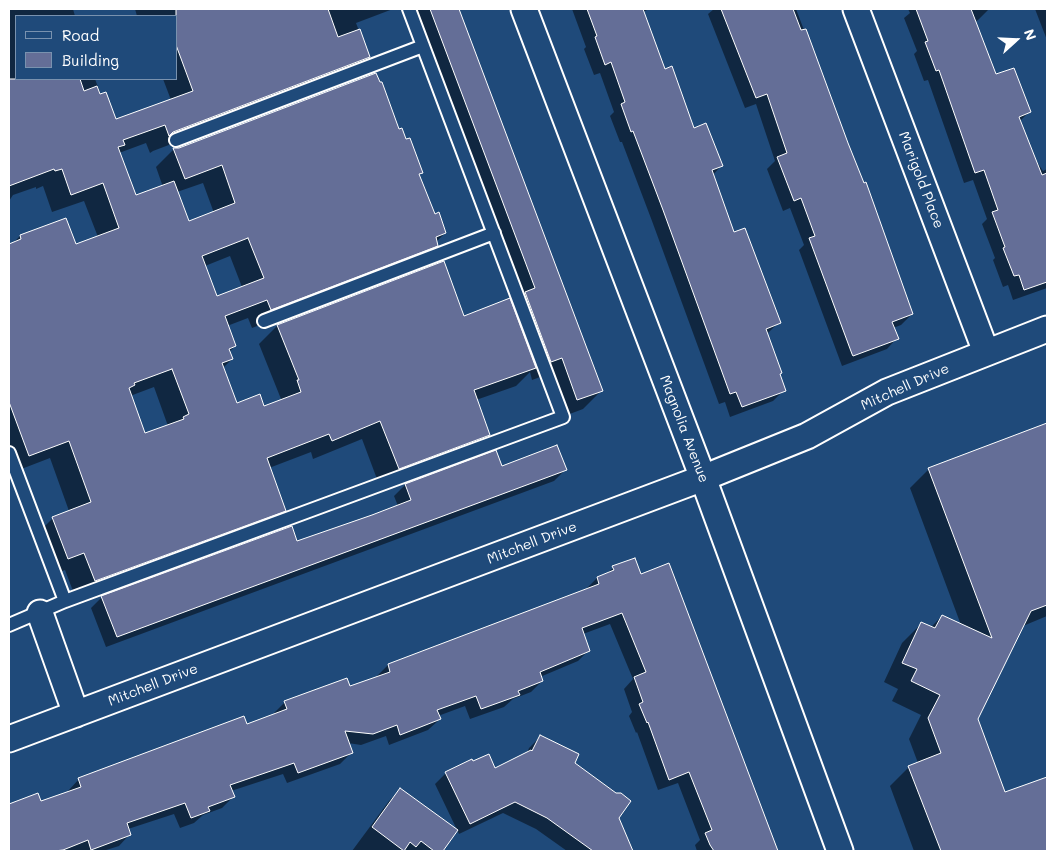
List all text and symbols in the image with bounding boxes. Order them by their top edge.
legend [15,15,178,80]
north arrow [991,15,1041,65]
text: Road [62,25,99,45]
text: N [1020,26,1041,43]
text: Building [62,50,119,70]
street label: Marigold Place [895,129,947,231]
street label: Mitchell Drive [858,360,952,414]
street label: Magnolia Avenue [656,373,712,485]
street label: Mitchell Drive [485,518,579,568]
street label: Mitchell Drive [106,660,200,710]

